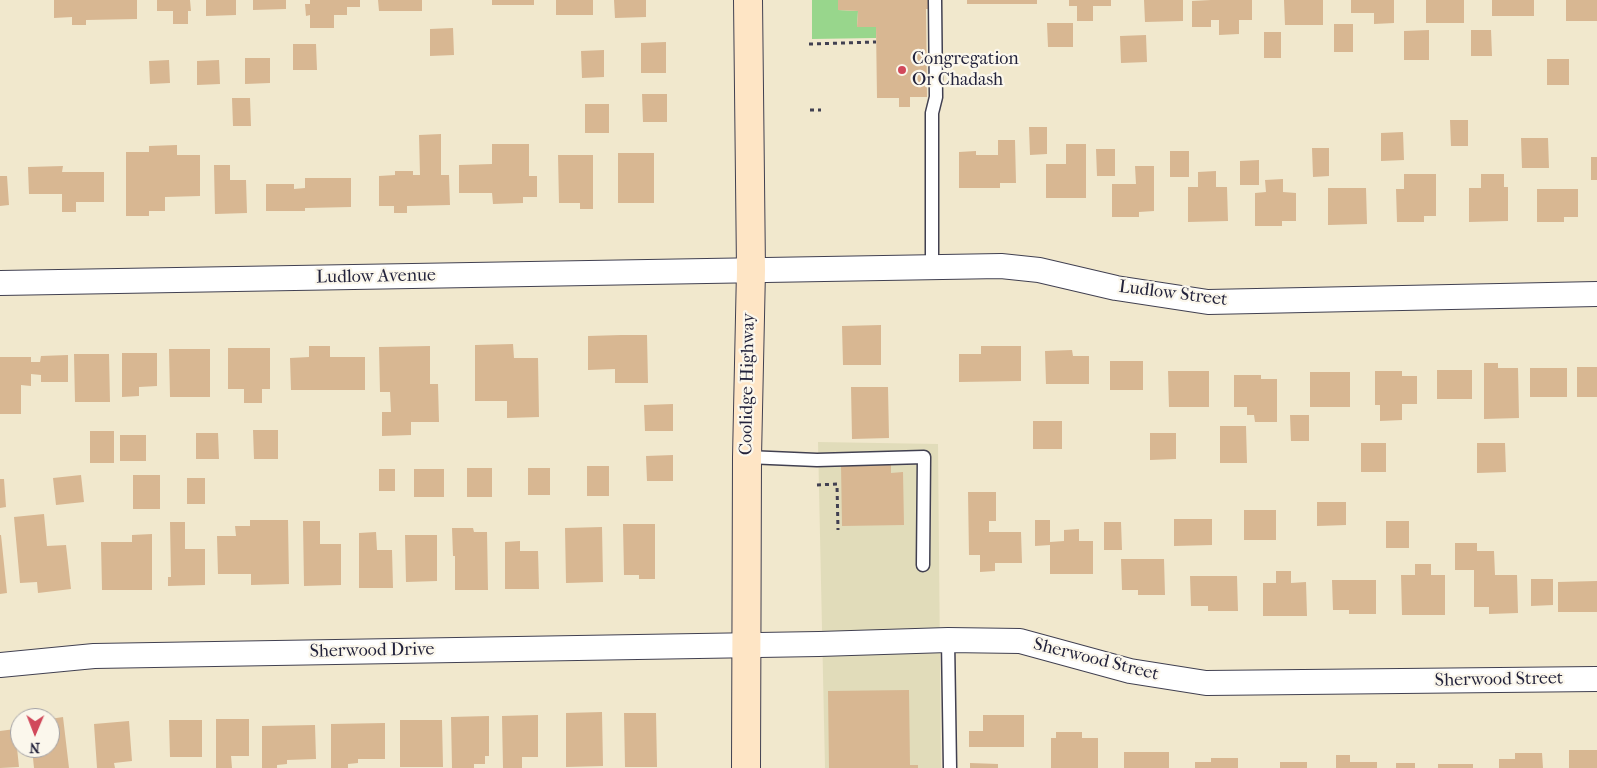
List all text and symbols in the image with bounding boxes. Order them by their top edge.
place label: Congregation Or Chadash [912,49,1019,92]
marker: Congregation Or Chadash [896,64,908,76]
street label: Ludlow Avenue [316,265,436,289]
street label: Ludlow Street [1118,277,1228,311]
street label: Coolidge Highway [736,313,760,455]
street label: Sherwood Street [1031,634,1161,686]
street label: Sherwood Drive [309,639,435,663]
street label: Sherwood Street [1435,668,1563,692]
north arrow [10,708,60,758]
text: N [29,739,40,756]

